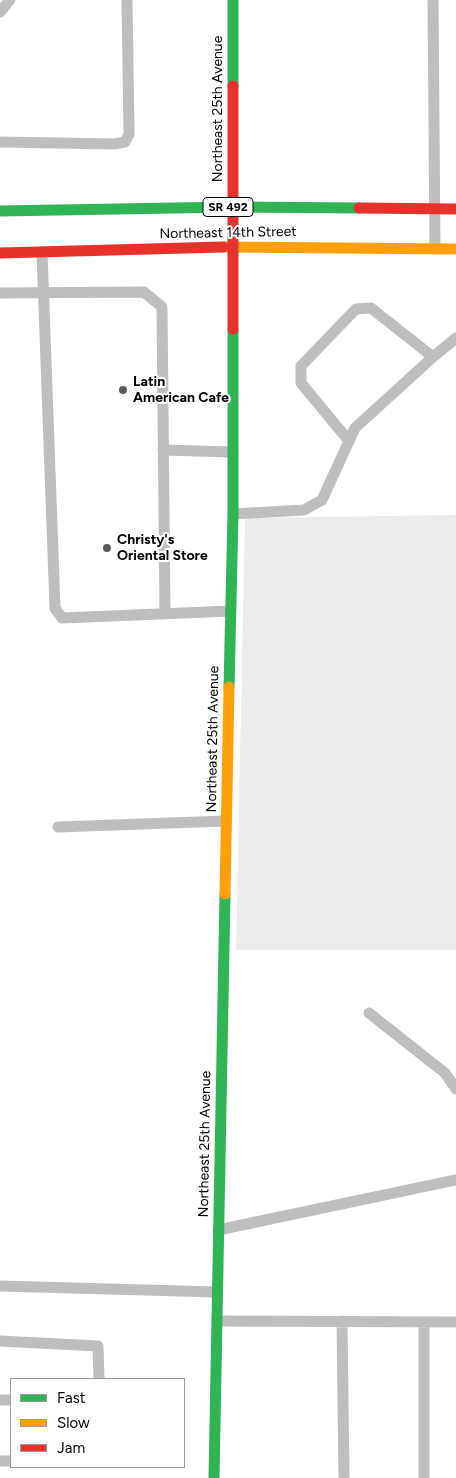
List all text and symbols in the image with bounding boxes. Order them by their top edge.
street label: Northeast 25th Avenue [210,36,226,182]
road number: SR 492 [203,198,253,216]
street label: Northeast 14th Street [159,223,297,243]
place label: Latin American Cafe [133,374,229,407]
marker: Latin American Cafe [117,384,129,396]
place label: Christy's Oriental Store [117,532,208,564]
marker: Christy's Oriental Store [101,542,113,554]
street label: Northeast 25th Avenue [203,666,223,812]
street label: Northeast 25th Avenue [195,1071,215,1217]
legend [10,1378,185,1468]
text: Fast [57,1389,85,1407]
text: Slow [57,1414,90,1432]
text: Jam [57,1439,85,1457]

